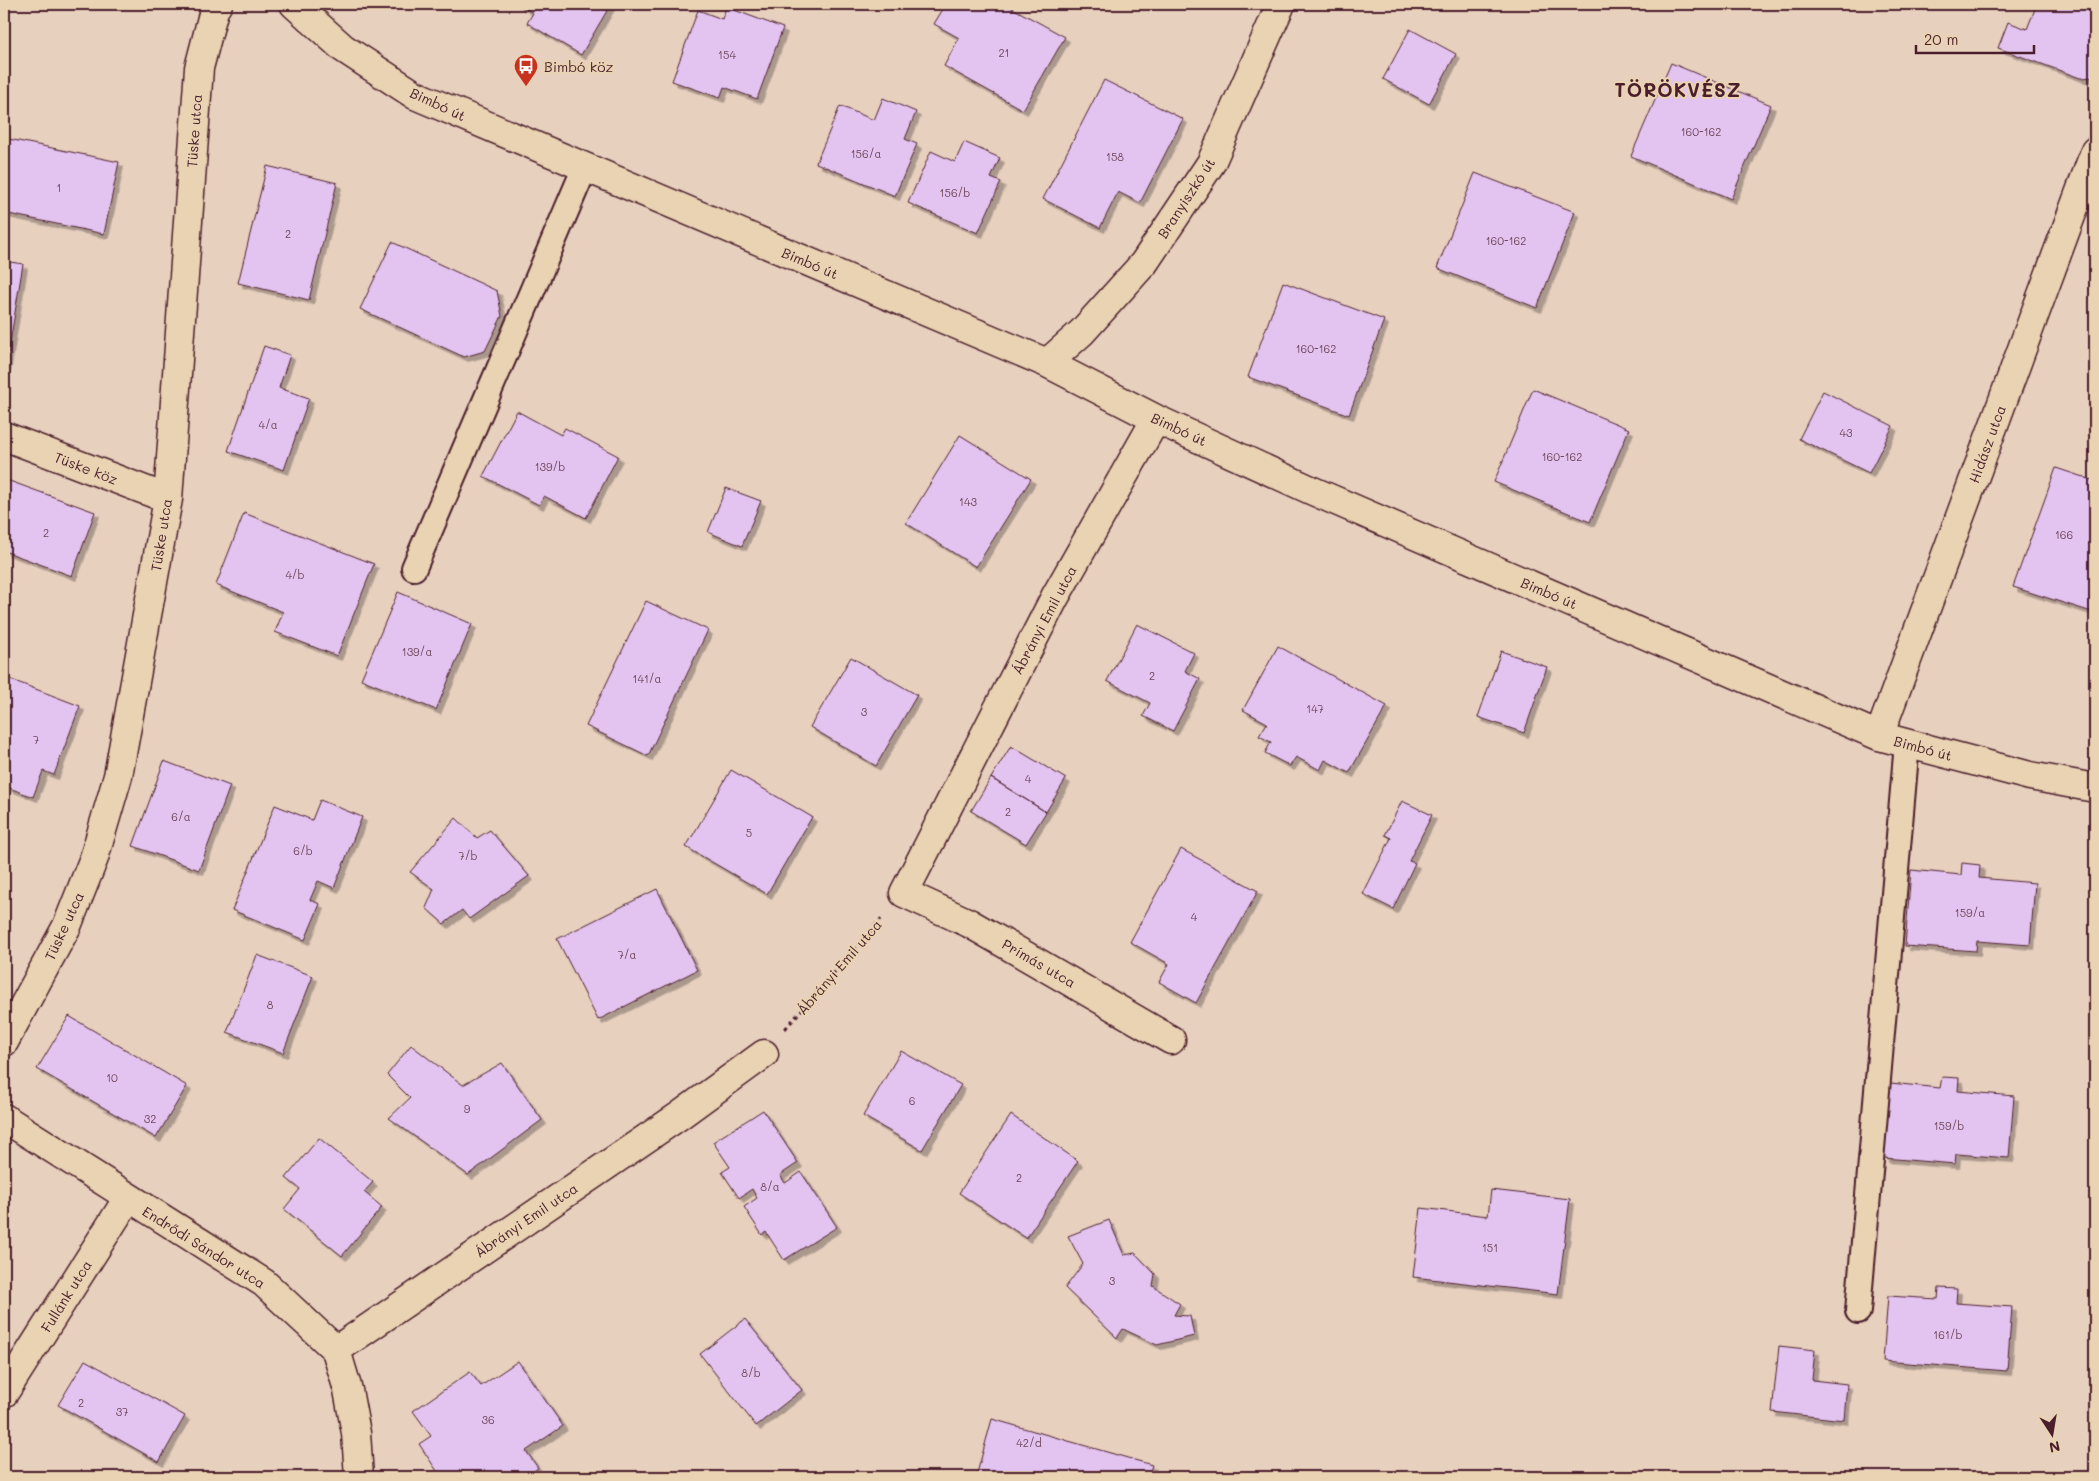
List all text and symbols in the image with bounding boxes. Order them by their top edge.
scale bar [1916,22,2034,54]
text: 20 m [1924,29,1958,49]
house number: 21 [998,45,1010,60]
house number: 154 [718,47,736,62]
bus stop icon: Bimbó köz [513,53,539,87]
place label: Bimbó köz [544,57,614,76]
district label: TÖRÖKVÉSZ [1615,77,1741,102]
street label: Bimbó út [407,83,469,125]
street label: Tüske utca [182,94,206,168]
house number: 160-162 [1681,124,1721,139]
house number: 156/a [851,146,881,161]
house number: 158 [1106,149,1124,164]
street label: Branyiszkó út [1153,154,1219,242]
house number: 1 [57,180,61,195]
house number: 156/b [940,185,970,200]
house number: 2 [285,226,291,241]
house number: 160-162 [1486,233,1526,248]
street label: Bimbó út [779,243,841,283]
house number: 160-162 [1296,341,1336,356]
street label: Hidász utca [1964,402,2010,486]
street label: Bimbó út [1148,408,1210,450]
house number: 4/a [258,417,278,432]
house number: 43 [1840,425,1853,440]
street label: Tüske köz [52,447,121,489]
house number: 160-162 [1542,449,1582,464]
house number: 139/b [535,459,565,474]
house number: 143 [959,494,977,509]
street label: Tüske utca [146,497,176,573]
house number: 2 [43,525,49,540]
house number: 166 [2055,527,2073,542]
street label: Ábrányi Emil utca [1007,562,1081,678]
house number: 4/b [285,567,305,582]
street label: Bimbó út [1518,573,1580,613]
house number: 139/a [402,644,432,659]
house number: 2 [1149,668,1155,683]
house number: 141/a [633,671,662,686]
house number: 147 [1306,701,1324,716]
house number: 3 [861,704,868,719]
street label: Bimbó út [1892,731,1954,765]
house number: 7 [33,732,39,747]
house number: 4 [1025,771,1032,786]
house number: 2 [1005,804,1011,819]
house number: 6/a [171,809,191,824]
house number: 5 [746,825,752,840]
house number: 6/b [293,843,313,858]
house number: 7/b [459,848,477,863]
street label: Tüske utca [40,889,88,963]
house number: 159/a [1955,905,1985,920]
house number: 4 [1191,909,1198,924]
street label: Ábrányi Emil utca [792,915,886,1019]
street label: Prímás utca [999,934,1079,992]
house number: 7/a [618,947,637,962]
house number: 8 [267,997,274,1012]
house number: 10 [106,1070,118,1085]
house number: 6 [909,1093,915,1108]
house number: 9 [464,1101,471,1116]
house number: 32 [144,1111,156,1126]
house number: 159/b [1934,1118,1964,1133]
house number: 2 [1016,1170,1022,1185]
street label: Ábrányi Emil utca [471,1178,581,1262]
house number: 8/a [760,1179,780,1194]
street label: Endrődi Sándor utca [139,1201,269,1293]
house number: 151 [1482,1240,1498,1255]
street label: Fullánk utca [36,1256,96,1336]
house number: 3 [1109,1273,1116,1288]
house number: 161/b [1933,1327,1963,1342]
house number: 8/b [741,1365,761,1380]
house number: 2 [78,1395,84,1410]
house number: 37 [116,1404,128,1419]
north arrow [2026,1408,2076,1458]
house number: 36 [481,1412,495,1427]
house number: 42/d [1016,1435,1042,1450]
text: N [2048,1437,2062,1458]

